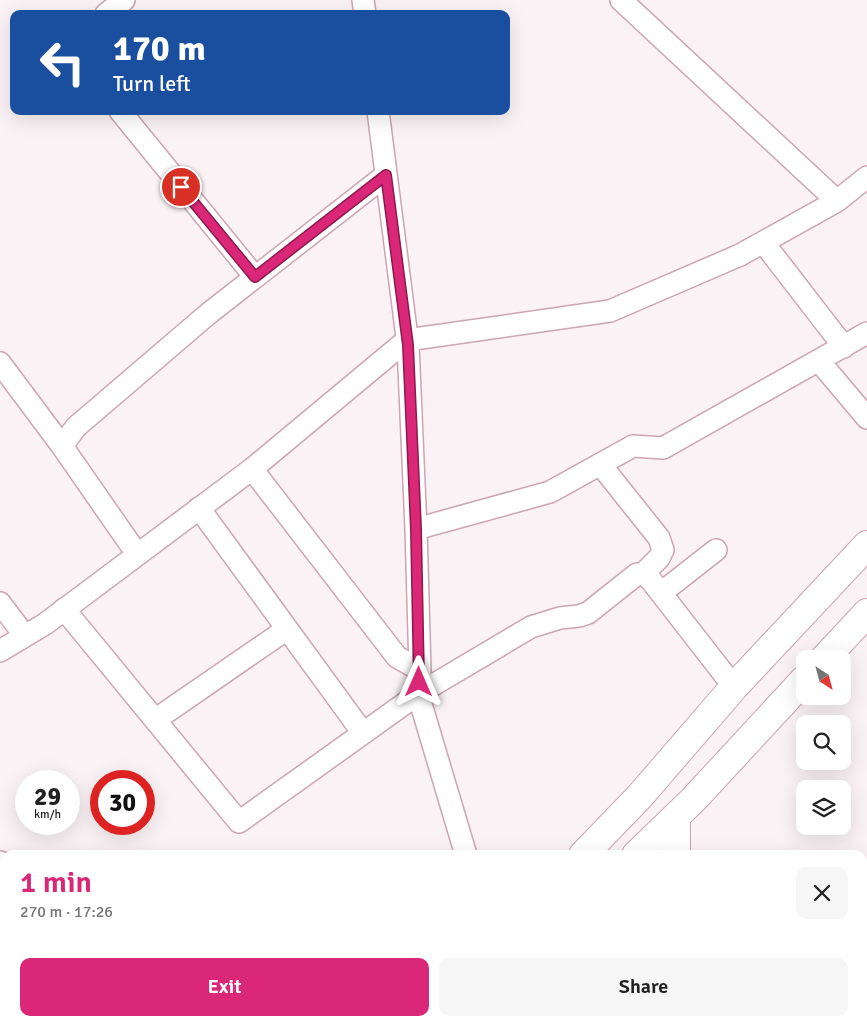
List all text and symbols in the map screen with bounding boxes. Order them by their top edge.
text: 170 m [113,27,206,70]
icon: left [30,30,95,95]
text: Turn left [113,70,191,97]
pin [160,166,202,208]
icon: arrive [167,173,195,201]
north arrow [796,650,851,705]
map controls [796,650,851,835]
position arrow [392,655,444,707]
button: search [796,715,851,770]
speed limit sign: 30 [90,770,155,835]
button: layers [796,780,851,835]
text: 29 [34,781,61,812]
text: km/h [34,807,61,822]
text: 1 min [20,864,92,901]
button: close [796,867,848,919]
text: 270 m · 17:26 [20,902,113,922]
button: Exit [20,958,429,1016]
button: Share [439,958,848,1016]

